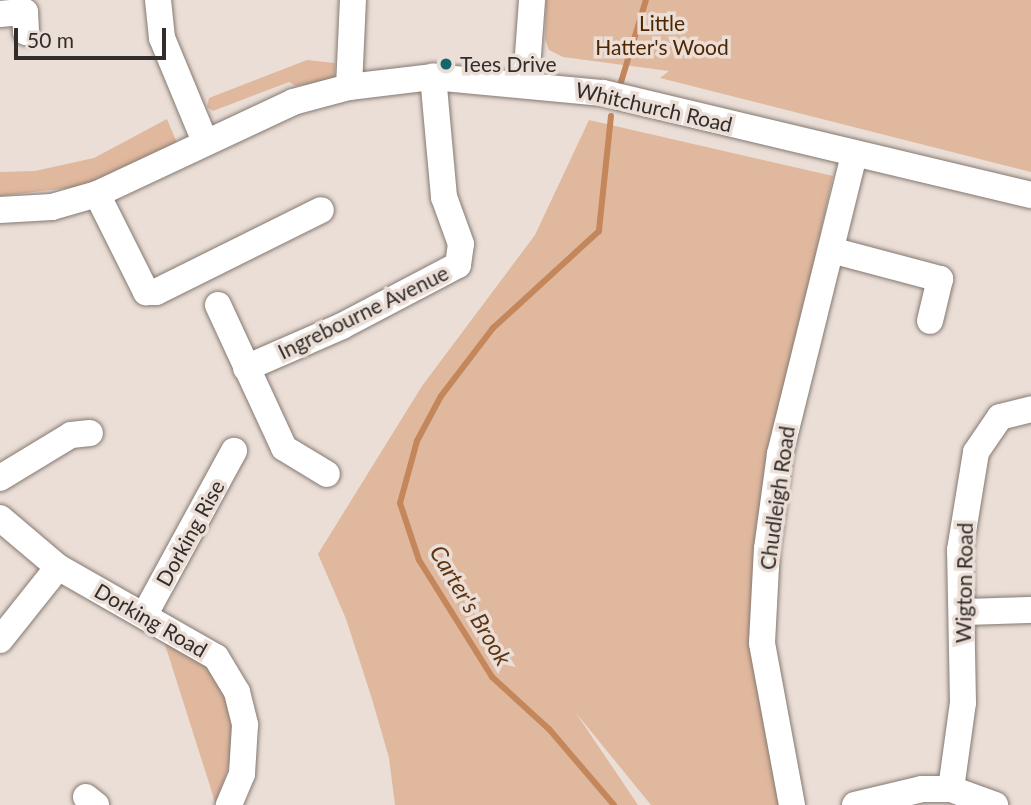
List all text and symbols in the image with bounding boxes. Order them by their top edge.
park label: Little Hatter's Wood [595,10,729,60]
scale bar [18,14,170,58]
text: 50 m [27,27,74,52]
place label: Tees Drive [460,51,557,77]
marker: Tees Drive [438,56,454,72]
street label: Whitchurch Road [573,77,735,137]
street label: Ingrebourne Avenue [273,260,453,364]
street label: Chudleigh Road [754,425,800,571]
street label: Dorking Rise [151,476,229,590]
street label: Wigton Road [950,522,978,644]
water label: Carter's Brook [424,540,518,670]
street label: Dorking Road [90,578,212,662]

